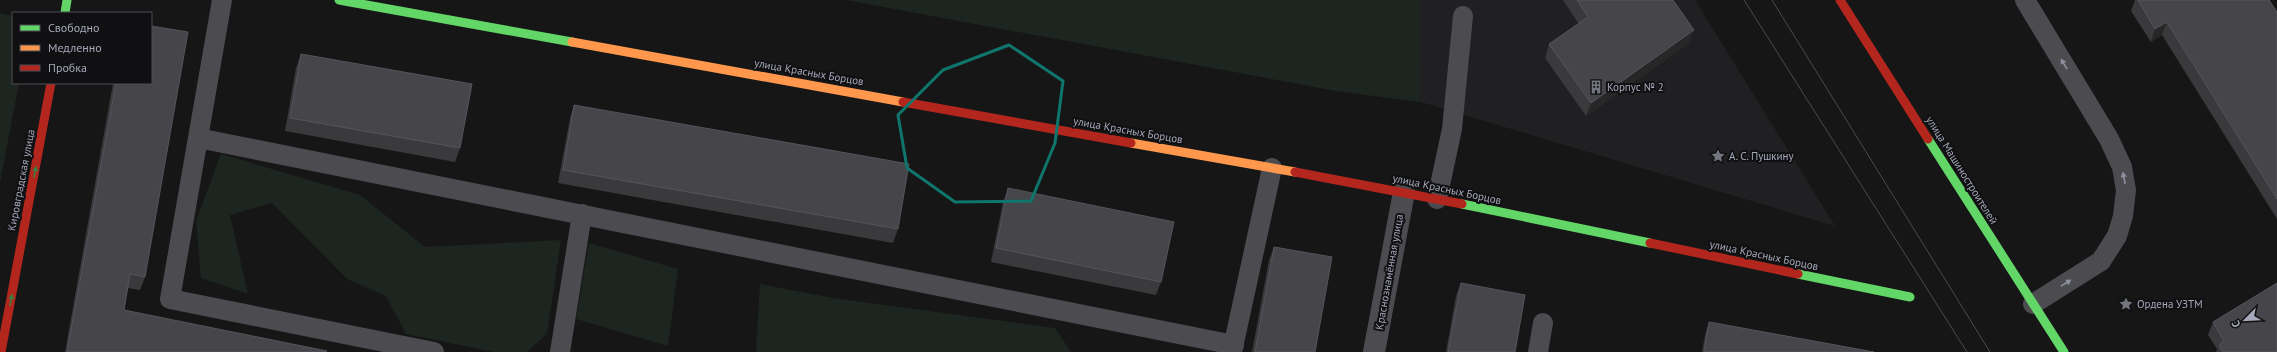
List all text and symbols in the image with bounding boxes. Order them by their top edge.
legend [12,12,152,84]
text: Свободно [48,20,99,35]
text: Медленно [48,40,102,55]
street label: улица Красных Борцов [753,55,865,89]
one-way arrow [2060,58,2067,70]
text: Пробка [48,60,87,75]
building icon: Корпус № 2 [1588,79,1604,95]
place label: Корпус № 2 [1607,80,1664,94]
street label: улица Красных Борцов [1072,113,1184,147]
street label: улица Машиностроителей [1923,113,2001,227]
street label: Кировградская улица [4,128,38,232]
place icon: А. С. Пушкину [1710,148,1726,164]
place label: А. С. Пушкину [1729,149,1795,163]
one-way arrow [32,166,38,178]
street label: улица Красных Борцов [1391,171,1503,207]
one-way arrow [2120,172,2126,184]
street label: Краснознамённая улица [1372,213,1406,331]
street label: улица Красных Борцов [1708,237,1820,273]
one-way arrow [2061,279,2071,287]
one-way arrow [8,294,14,306]
place icon: Ордена УЗТМ [2118,296,2134,312]
place label: Ордена УЗТМ [2137,297,2203,311]
north arrow [2225,300,2265,340]
text: С [2228,318,2244,330]

